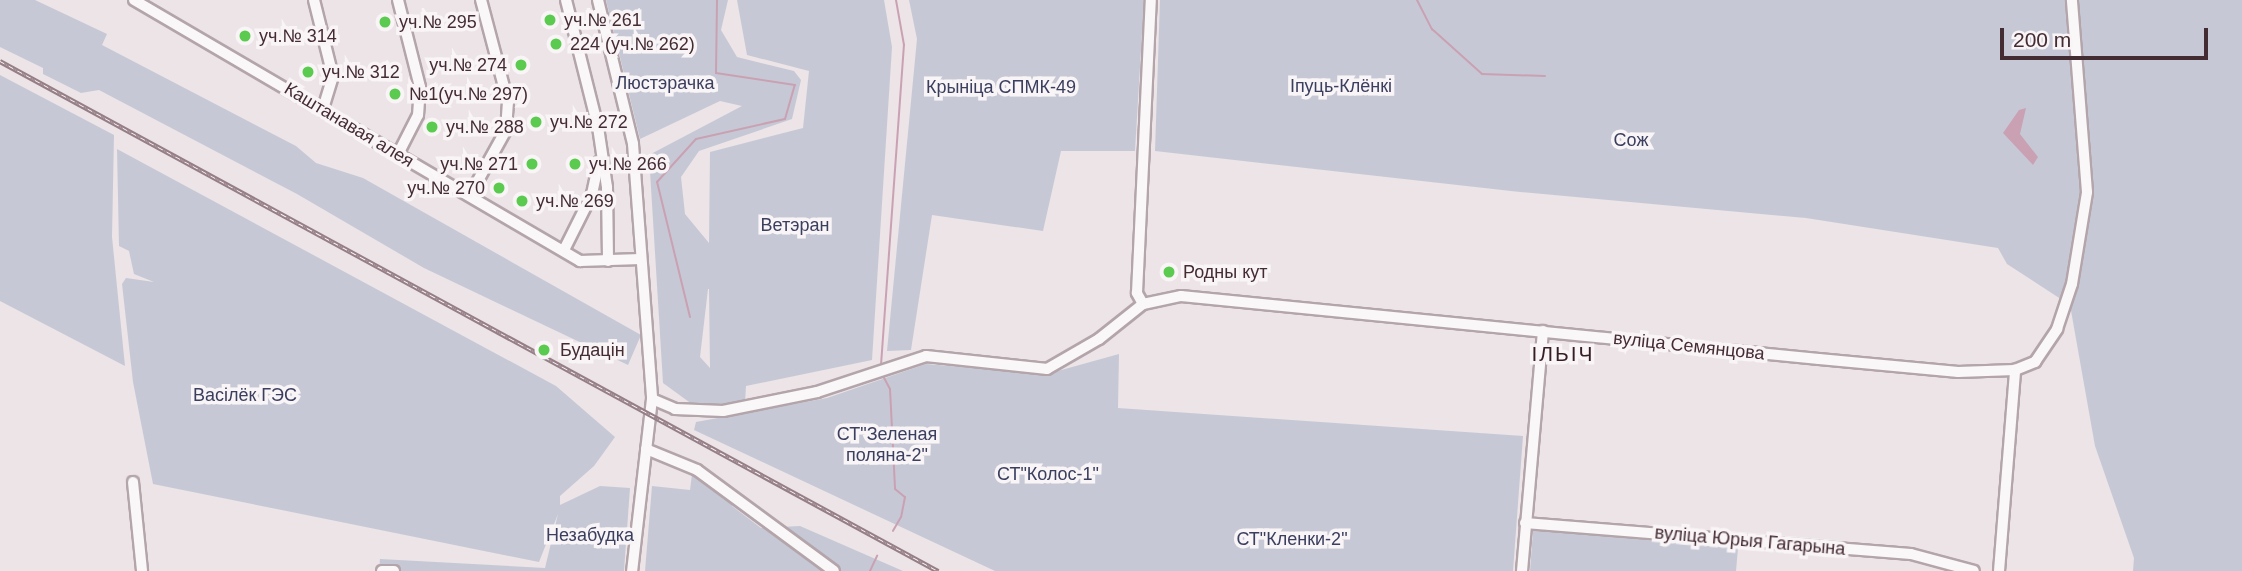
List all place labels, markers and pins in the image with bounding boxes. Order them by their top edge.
place label: уч.№ 261 [564,9,642,31]
place label: уч.№ 295 [399,11,477,33]
marker: уч.№ 261 [542,12,558,28]
marker: уч.№ 295 [377,14,393,30]
place label: уч.№ 314 [259,25,337,47]
marker: уч.№ 314 [237,28,253,44]
place label: 224 (уч.№ 262) [570,33,695,55]
marker: 224 (уч.№ 262) [548,36,564,52]
place label: уч.№ 274 [429,54,507,76]
marker: уч.№ 274 [513,57,529,73]
place label: уч.№ 312 [322,61,400,83]
marker: уч.№ 312 [300,64,316,80]
place label: №1(уч.№ 297) [409,83,528,105]
marker: №1(уч.№ 297) [387,86,403,102]
place label: уч.№ 272 [550,111,628,133]
marker: уч.№ 272 [528,114,544,130]
place label: уч.№ 288 [446,116,524,138]
marker: уч.№ 288 [424,119,440,135]
place label: уч.№ 271 [440,153,518,175]
place label: уч.№ 266 [589,153,667,175]
marker: уч.№ 271 [524,156,540,172]
marker: уч.№ 266 [567,156,583,172]
place label: уч.№ 270 [407,177,485,199]
marker: уч.№ 270 [491,180,507,196]
place label: уч.№ 269 [536,190,614,212]
marker: уч.№ 269 [514,193,530,209]
place label: Родны кут [1183,261,1268,283]
marker: Родны кут [1161,264,1177,280]
place label: Будацін [560,339,625,361]
marker: Будацін [534,340,554,360]

